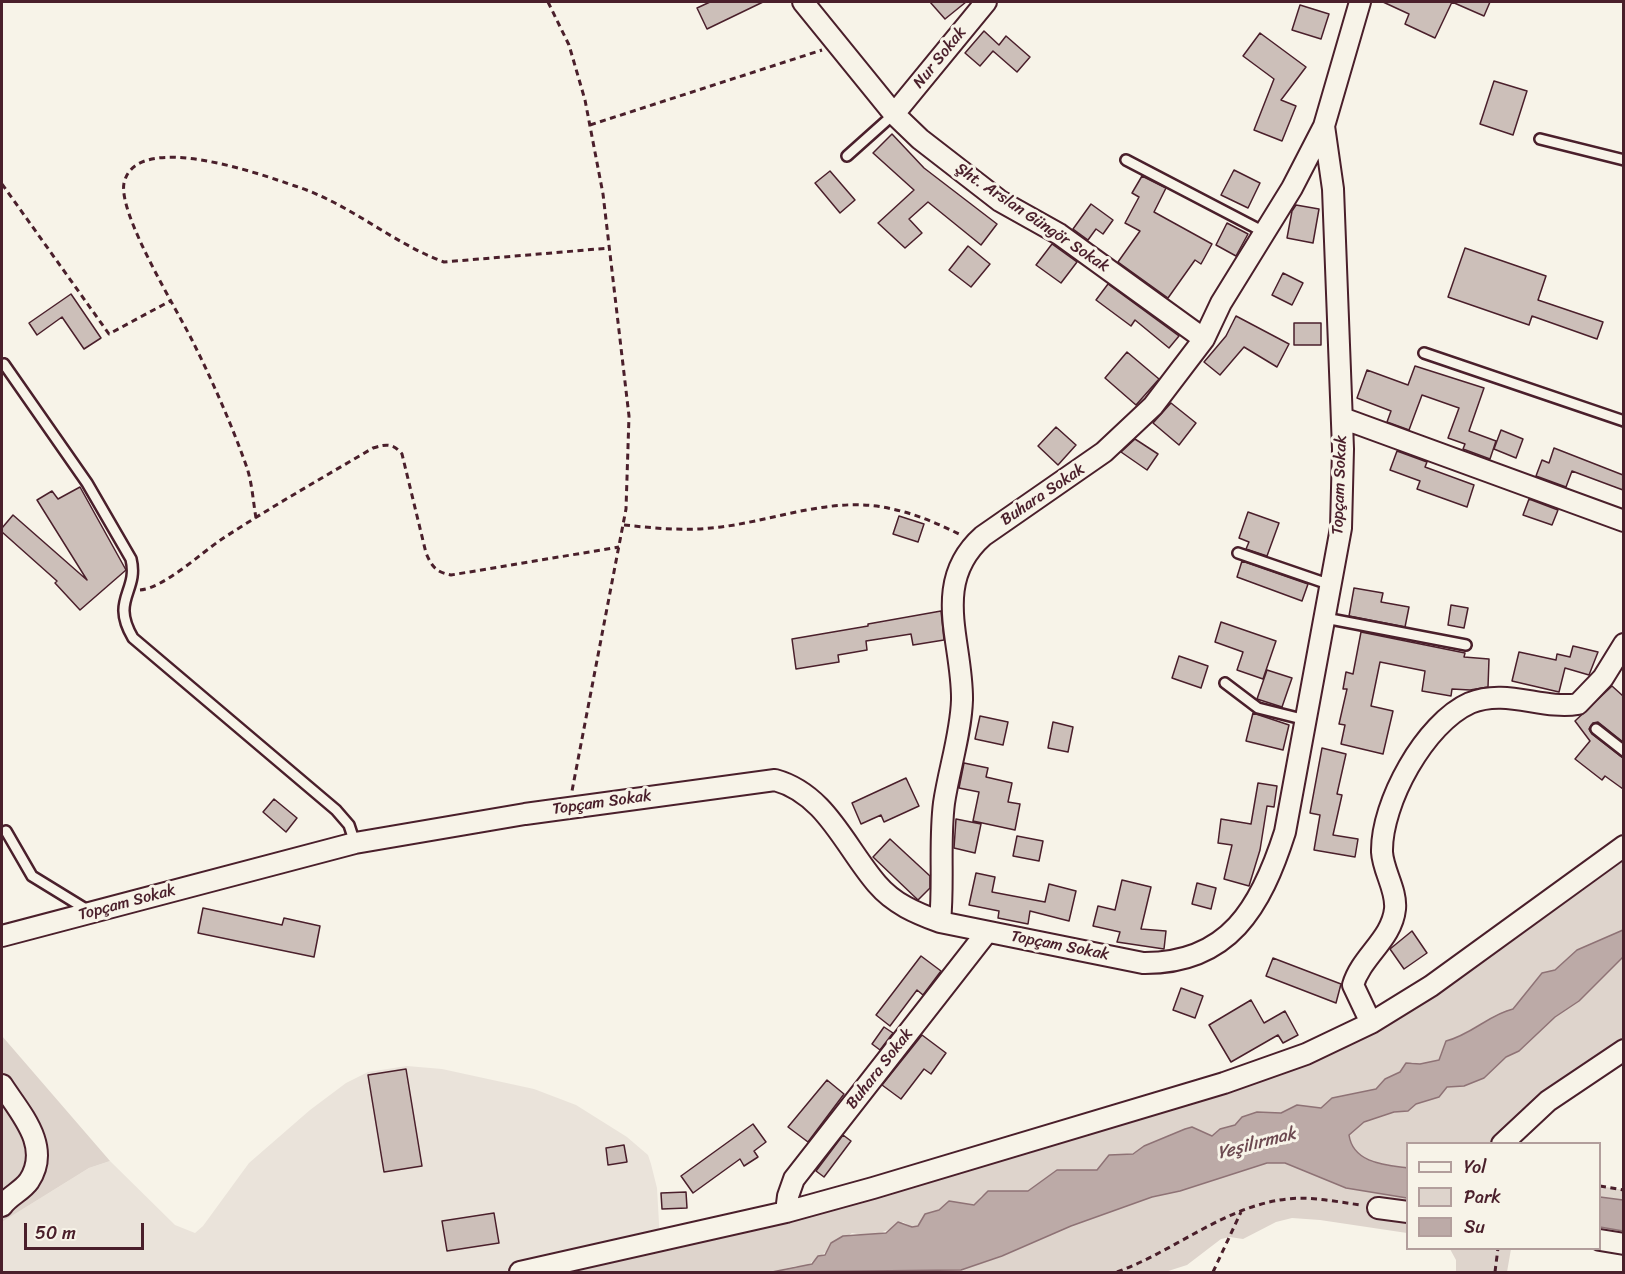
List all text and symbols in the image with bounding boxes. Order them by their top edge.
street label: Nur Sokak [909,23,971,93]
street label: Şht. Arslan Güngör Sokak [951,159,1113,277]
street label: Topçam Sokak [1329,435,1351,535]
street label: Buhara Sokak [997,460,1089,530]
street label: Topçam Sokak [551,787,653,819]
street label: Topçam Sokak [76,881,178,925]
street label: Topçam Sokak [1009,927,1111,965]
street label: Buhara Sokak [843,1025,917,1113]
water label: Yeşilırmak [1215,1123,1299,1165]
legend [1406,1142,1601,1250]
text: Yol [1464,1151,1486,1183]
text: Park [1464,1181,1501,1213]
scale bar [27,1211,147,1249]
text: Su [1464,1211,1485,1243]
text: 50 m [35,1217,76,1249]

